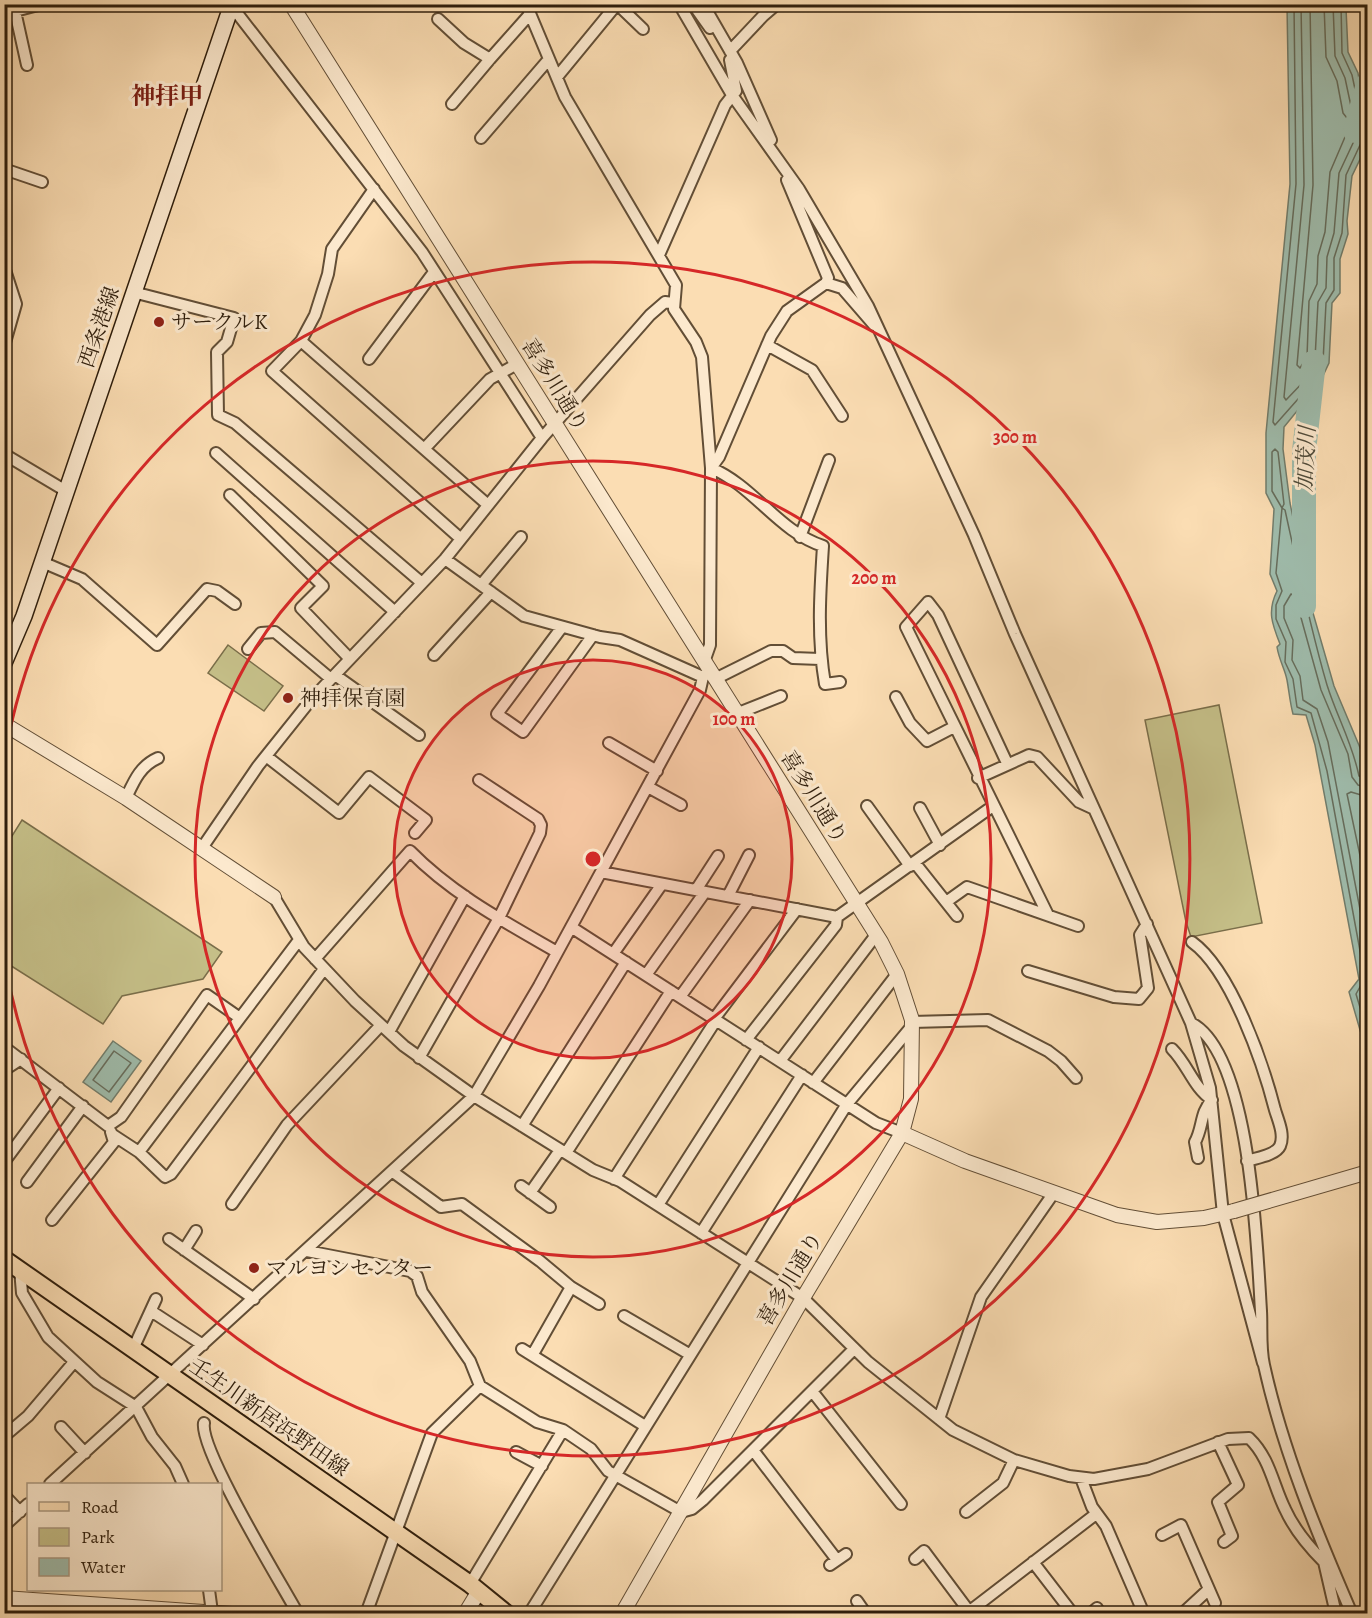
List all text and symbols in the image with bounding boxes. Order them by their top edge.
district label: 神拝甲 [131,80,203,112]
street label: 西条港線 [72,283,126,371]
place label: サークルK [171,308,268,336]
marker: サークルK [152,315,166,329]
street label: 喜多川通り [515,333,595,437]
water label: 加茂川 [1289,423,1323,493]
text: 300 m [993,425,1037,449]
text: 200 m [851,566,897,590]
place label: 神拝保育園 [300,684,405,712]
marker: 神拝保育園 [281,691,295,705]
text: 100 m [713,707,755,731]
street label: 喜多川通り [774,745,854,849]
centre of rings [583,849,603,869]
street label: 喜多川通り [751,1227,829,1331]
place label: マルヨシセンター [266,1254,433,1282]
marker: マルヨシセンター [247,1261,261,1275]
street label: 壬生川新居浜野田線 [184,1351,354,1483]
legend [27,1483,222,1591]
text: Road [81,1495,119,1519]
text: Park [81,1525,115,1549]
text: Water [80,1555,126,1579]

